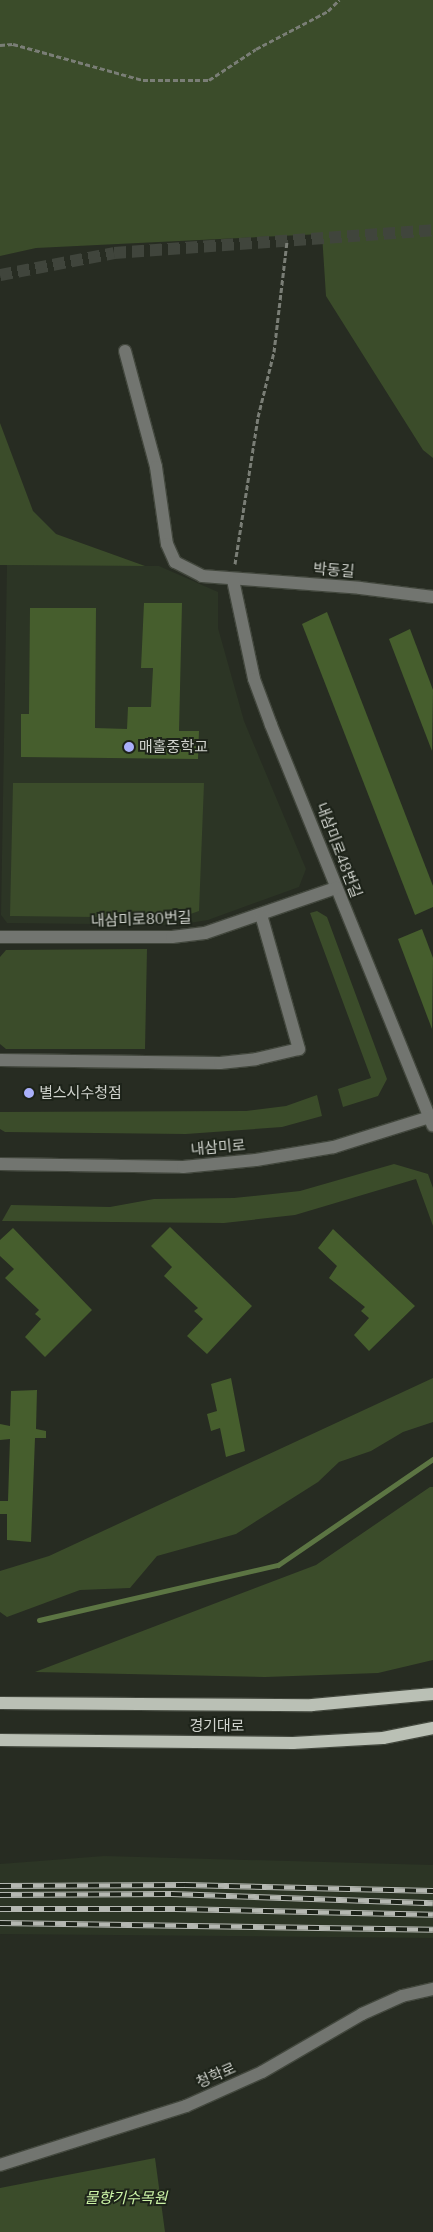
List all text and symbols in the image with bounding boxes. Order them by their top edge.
street label: 박동길 [313,560,355,580]
place label: 매홀중학교 [139,738,208,756]
marker: 매홀중학교 [123,741,135,753]
street label: 내삼미로48번길 [313,800,365,900]
street label: 내삼미로80번길 [90,908,192,930]
place label: 별스시수청점 [39,1084,122,1102]
marker: 별스시수청점 [23,1087,35,1099]
street label: 내삼미로 [190,1136,246,1158]
street label: 경기대로 [189,1717,245,1735]
street label: 청학로 [193,2058,239,2092]
park label: 물향기수목원 [85,2189,167,2207]

